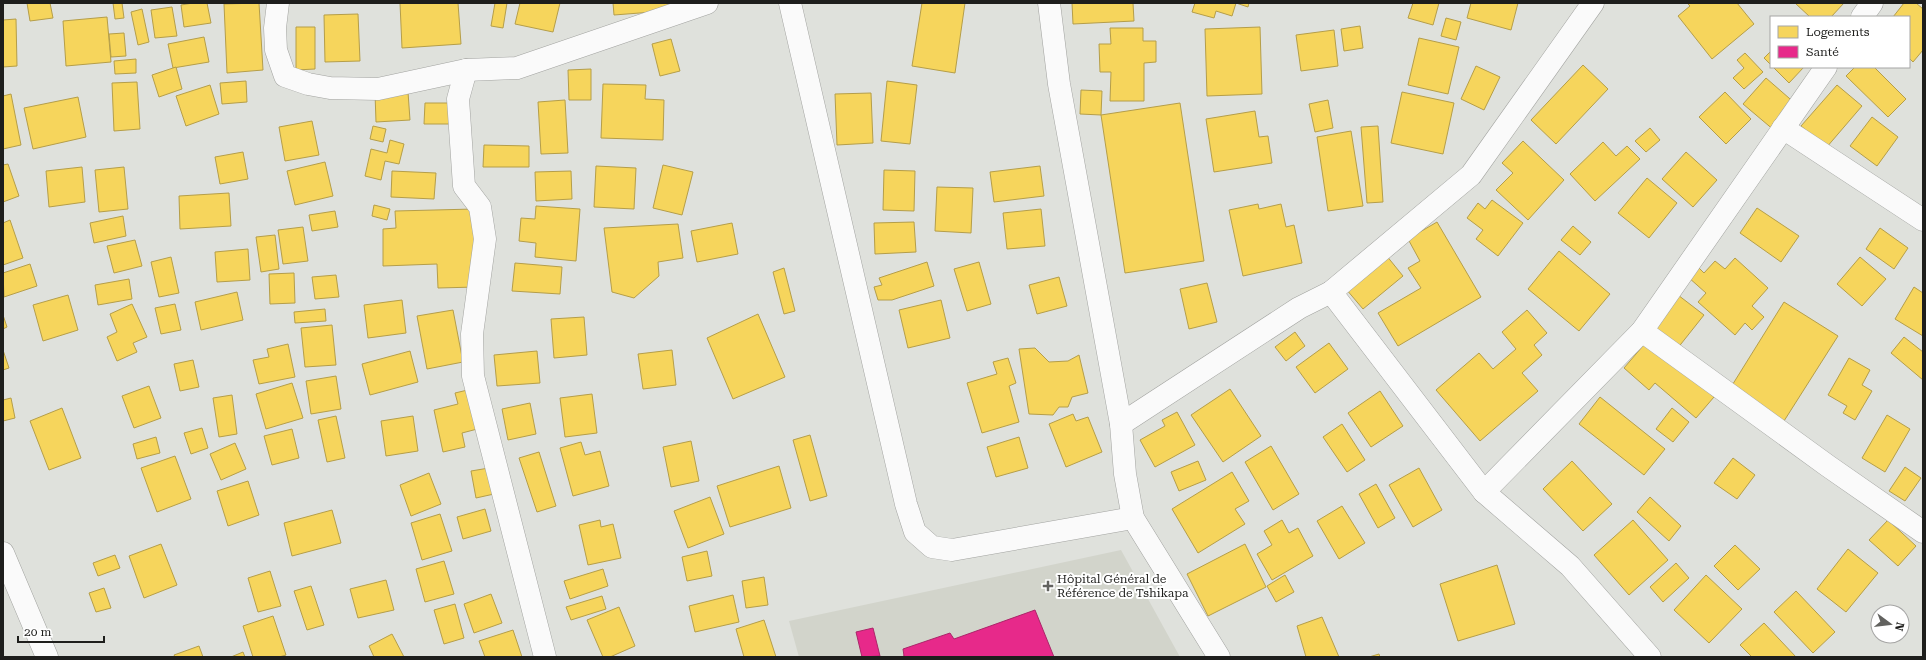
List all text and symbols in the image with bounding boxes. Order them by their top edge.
legend [1770,16,1910,68]
text: Logements [1806,25,1870,39]
text: Santé [1806,45,1839,59]
place label: Hôpital Général de Référence de Tshikapa [1057,572,1189,600]
marker: Hôpital Général de Référence de Tshikapa [1042,580,1054,592]
north arrow [1870,604,1910,644]
scale bar [18,618,104,644]
text: N [1892,621,1907,633]
text: 20 m [24,625,51,639]

